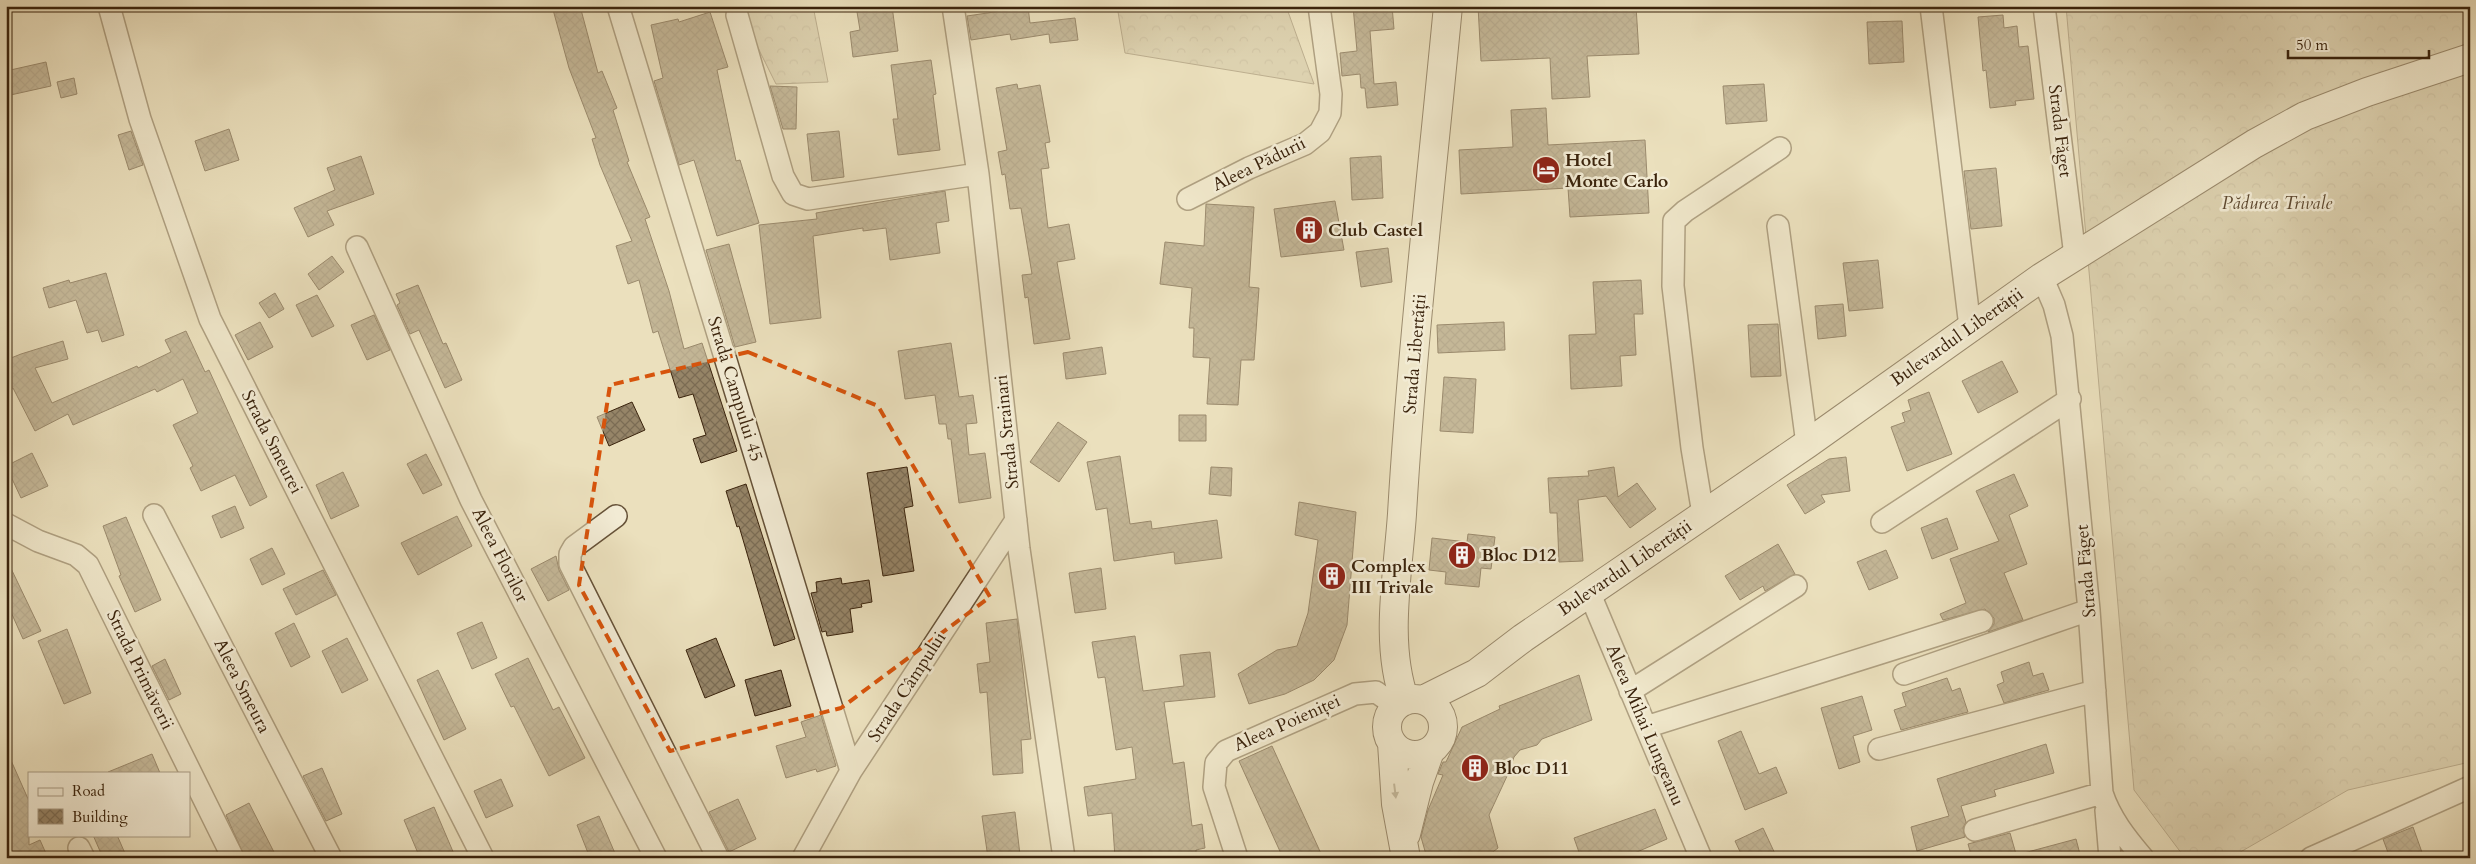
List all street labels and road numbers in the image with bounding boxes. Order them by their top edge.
street label: Strada Făget [2042,83,2078,179]
street label: Aleea Pădurii [1208,131,1310,197]
street label: Bulevardul Libertății [1886,282,2028,392]
street label: Strada Libertății [1397,293,1433,415]
street label: Strada Campului 45 [701,313,769,465]
street label: Strada Strainari [989,374,1025,490]
street label: Strada Smeurei [235,386,309,498]
street label: Aleea Florilor [465,503,535,607]
street label: Bulevardul Libertății [1553,514,1697,622]
street label: Strada Făget [2069,523,2103,618]
street label: Strada Primăverii [100,606,180,734]
street label: Strada Câmpului [862,627,952,747]
street label: Aleea Smeura [207,634,277,738]
street label: Aleea Mihai Lungeanu [1600,640,1690,810]
street label: Aleea Poieniței [1230,688,1344,758]

